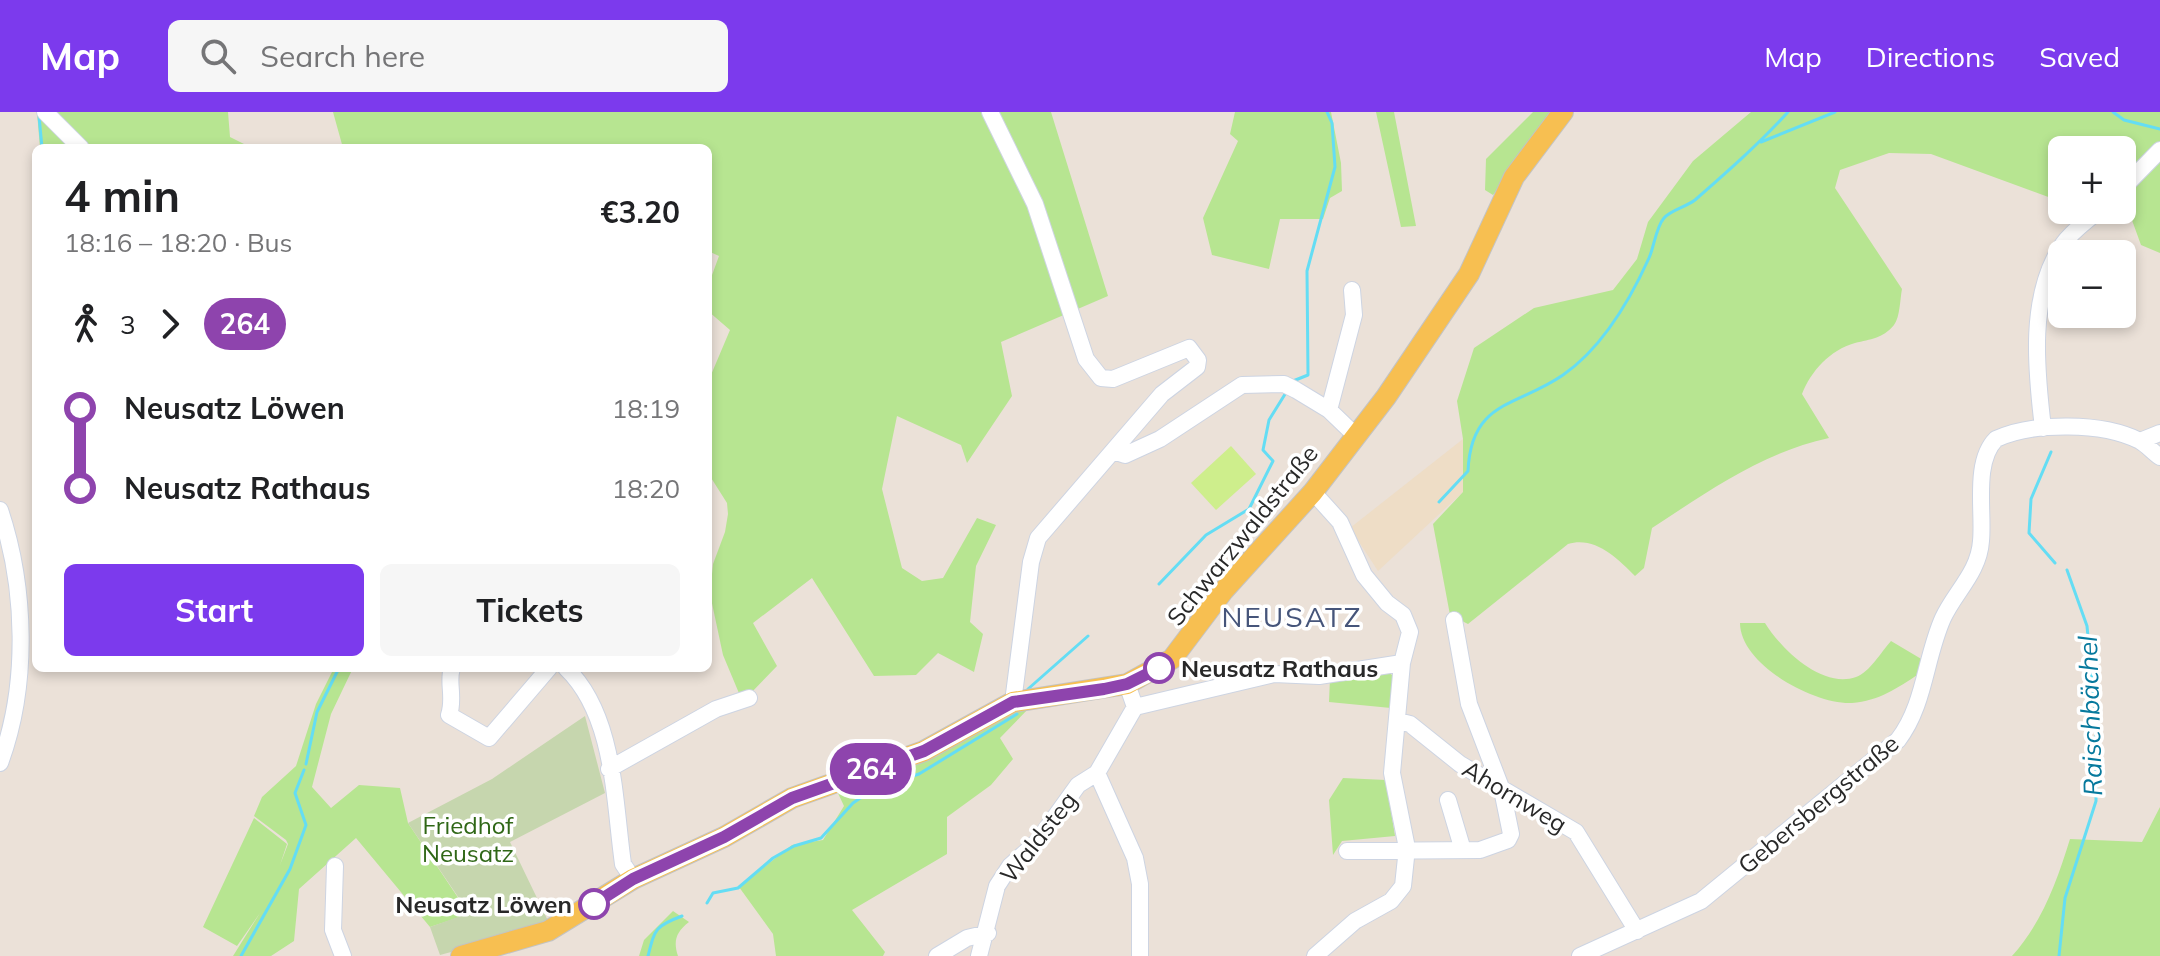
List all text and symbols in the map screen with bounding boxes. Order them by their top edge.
search box [168,20,728,92]
text: Map [40,32,120,80]
icon: search [196,34,240,78]
text: Search here [260,37,425,75]
text: Map [1764,39,1822,74]
text: Directions [1866,39,1995,74]
text: Saved [2039,39,2120,74]
map controls [2048,136,2136,328]
button: + [2048,136,2136,224]
text: 4 min [64,168,180,223]
text: €3.20 [601,193,680,231]
text: 18:16 – 18:20 · Bus [64,226,293,259]
button: − [2048,240,2136,328]
icon: walk [64,302,108,346]
icon: forward [148,302,192,346]
text: 264 [220,306,270,341]
text: 3 [120,308,136,341]
text: Neusatz Löwen [124,389,345,427]
text: 18:19 [612,392,680,425]
street label: Schwarzwaldstraße [1160,439,1324,631]
text: Neusatz Rathaus [124,469,371,507]
text: 18:20 [612,472,680,505]
button: Start [64,564,364,656]
button: Tickets [380,564,680,656]
district label: NEUSATZ [1221,599,1363,634]
water label: Raischbächel [2071,634,2109,797]
marker: Neusatz Rathaus [1144,653,1174,683]
place label: Neusatz Rathaus [1181,653,1378,683]
street label: Gebersbergstraße [1732,728,1904,880]
line badge: 264 [825,743,917,795]
text: 264 [846,751,896,786]
street label: Ahornweg [1457,753,1573,839]
street label: Waldsteg [993,785,1083,889]
park label: Friedhof Neusatz [422,810,514,868]
place label: Neusatz Löwen [395,889,572,919]
marker: Neusatz Löwen [579,889,609,919]

